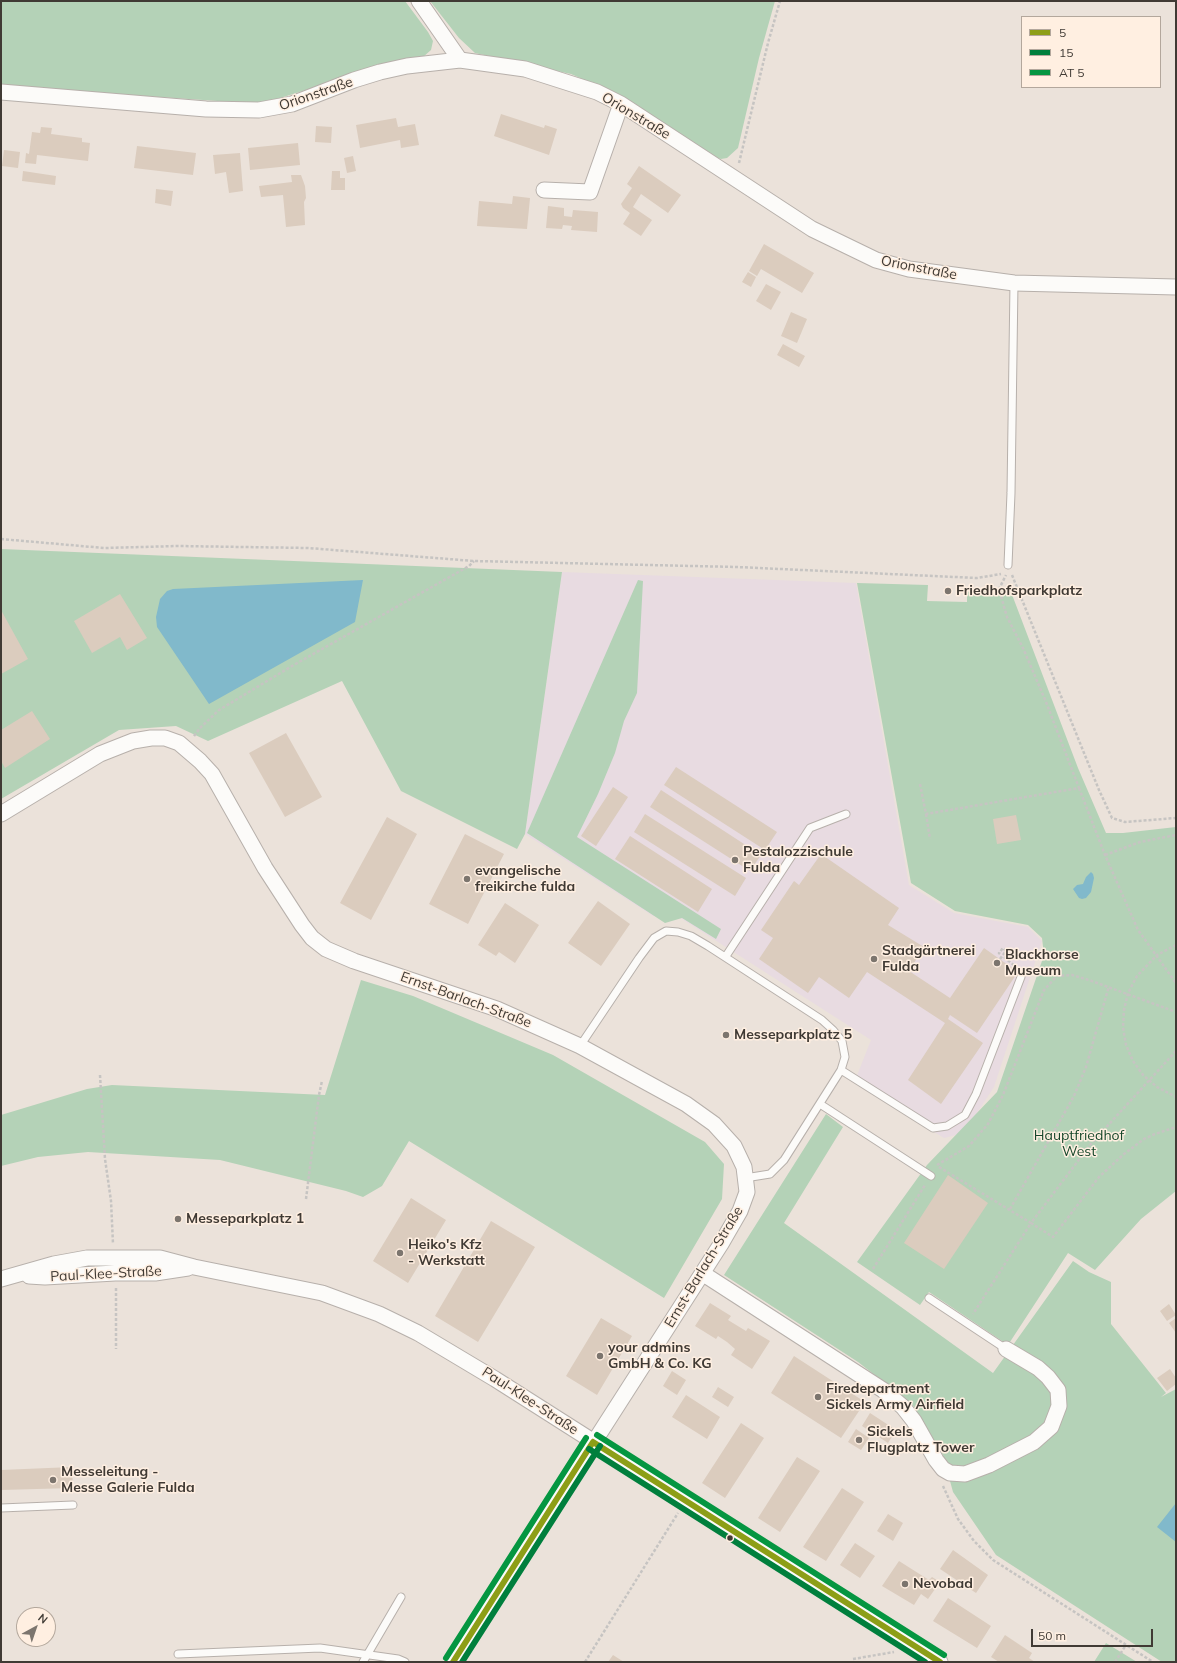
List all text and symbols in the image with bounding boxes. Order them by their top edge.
legend [1021,16,1161,88]
text: 5 [1059,25,1066,40]
text: 15 [1059,45,1073,60]
text: AT 5 [1059,65,1084,80]
street label: Orionstraße [277,74,355,114]
street label: Orionstraße [599,89,673,143]
street label: Orionstraße [880,252,958,284]
place label: Friedhofsparkplatz [956,583,1082,599]
marker: Friedhofsparkplatz [943,586,953,596]
place label: Pestalozzischule Fulda [743,844,853,876]
marker: Pestalozzischule Fulda [730,855,740,865]
place label: evangelische freikirche fulda [475,863,575,896]
marker: evangelische freikirche fulda [462,874,472,884]
place label: Stadgärtnerei Fulda [882,943,975,976]
place label: Blackhorse Museum [1005,947,1079,980]
marker: Stadgärtnerei Fulda [869,954,879,964]
marker: Blackhorse Museum [992,958,1002,968]
street label: Ernst-Barlach-Straße [398,968,534,1032]
place label: Messeparkplatz 5 [734,1027,852,1043]
marker: Messeparkplatz 5 [721,1030,731,1040]
park label: Hauptfriedhof West [1034,1128,1124,1160]
street label: Ernst-Barlach-Straße [661,1203,747,1331]
place label: Messeparkplatz 1 [186,1211,304,1227]
marker: Messeparkplatz 1 [173,1214,183,1224]
place label: Heiko's Kfz - Werkstatt [408,1237,485,1270]
marker: Heiko's Kfz - Werkstatt [395,1248,405,1258]
street label: Paul-Klee-Straße [50,1263,162,1285]
place label: your admins GmbH & Co. KG [608,1340,712,1372]
marker: your admins GmbH & Co. KG [595,1351,605,1361]
street label: Paul-Klee-Straße [479,1364,581,1438]
place label: Firedepartment Sickels Army Airfield [826,1381,964,1414]
marker: Firedepartment Sickels Army Airfield [813,1392,823,1402]
place label: Sickels Flugplatz Tower [867,1424,974,1456]
marker: Sickels Flugplatz Tower [854,1435,864,1445]
place label: Messeleitung - Messe Galerie Fulda [61,1464,195,1496]
marker: Messeleitung - Messe Galerie Fulda [48,1475,58,1485]
unlabelled marker [725,1533,735,1543]
place label: Nevobad [913,1576,973,1592]
marker: Nevobad [900,1579,910,1589]
north arrow [16,1607,56,1647]
text: N [35,1611,51,1627]
scale bar [1033,1621,1155,1647]
text: 50 m [1038,1628,1066,1643]

